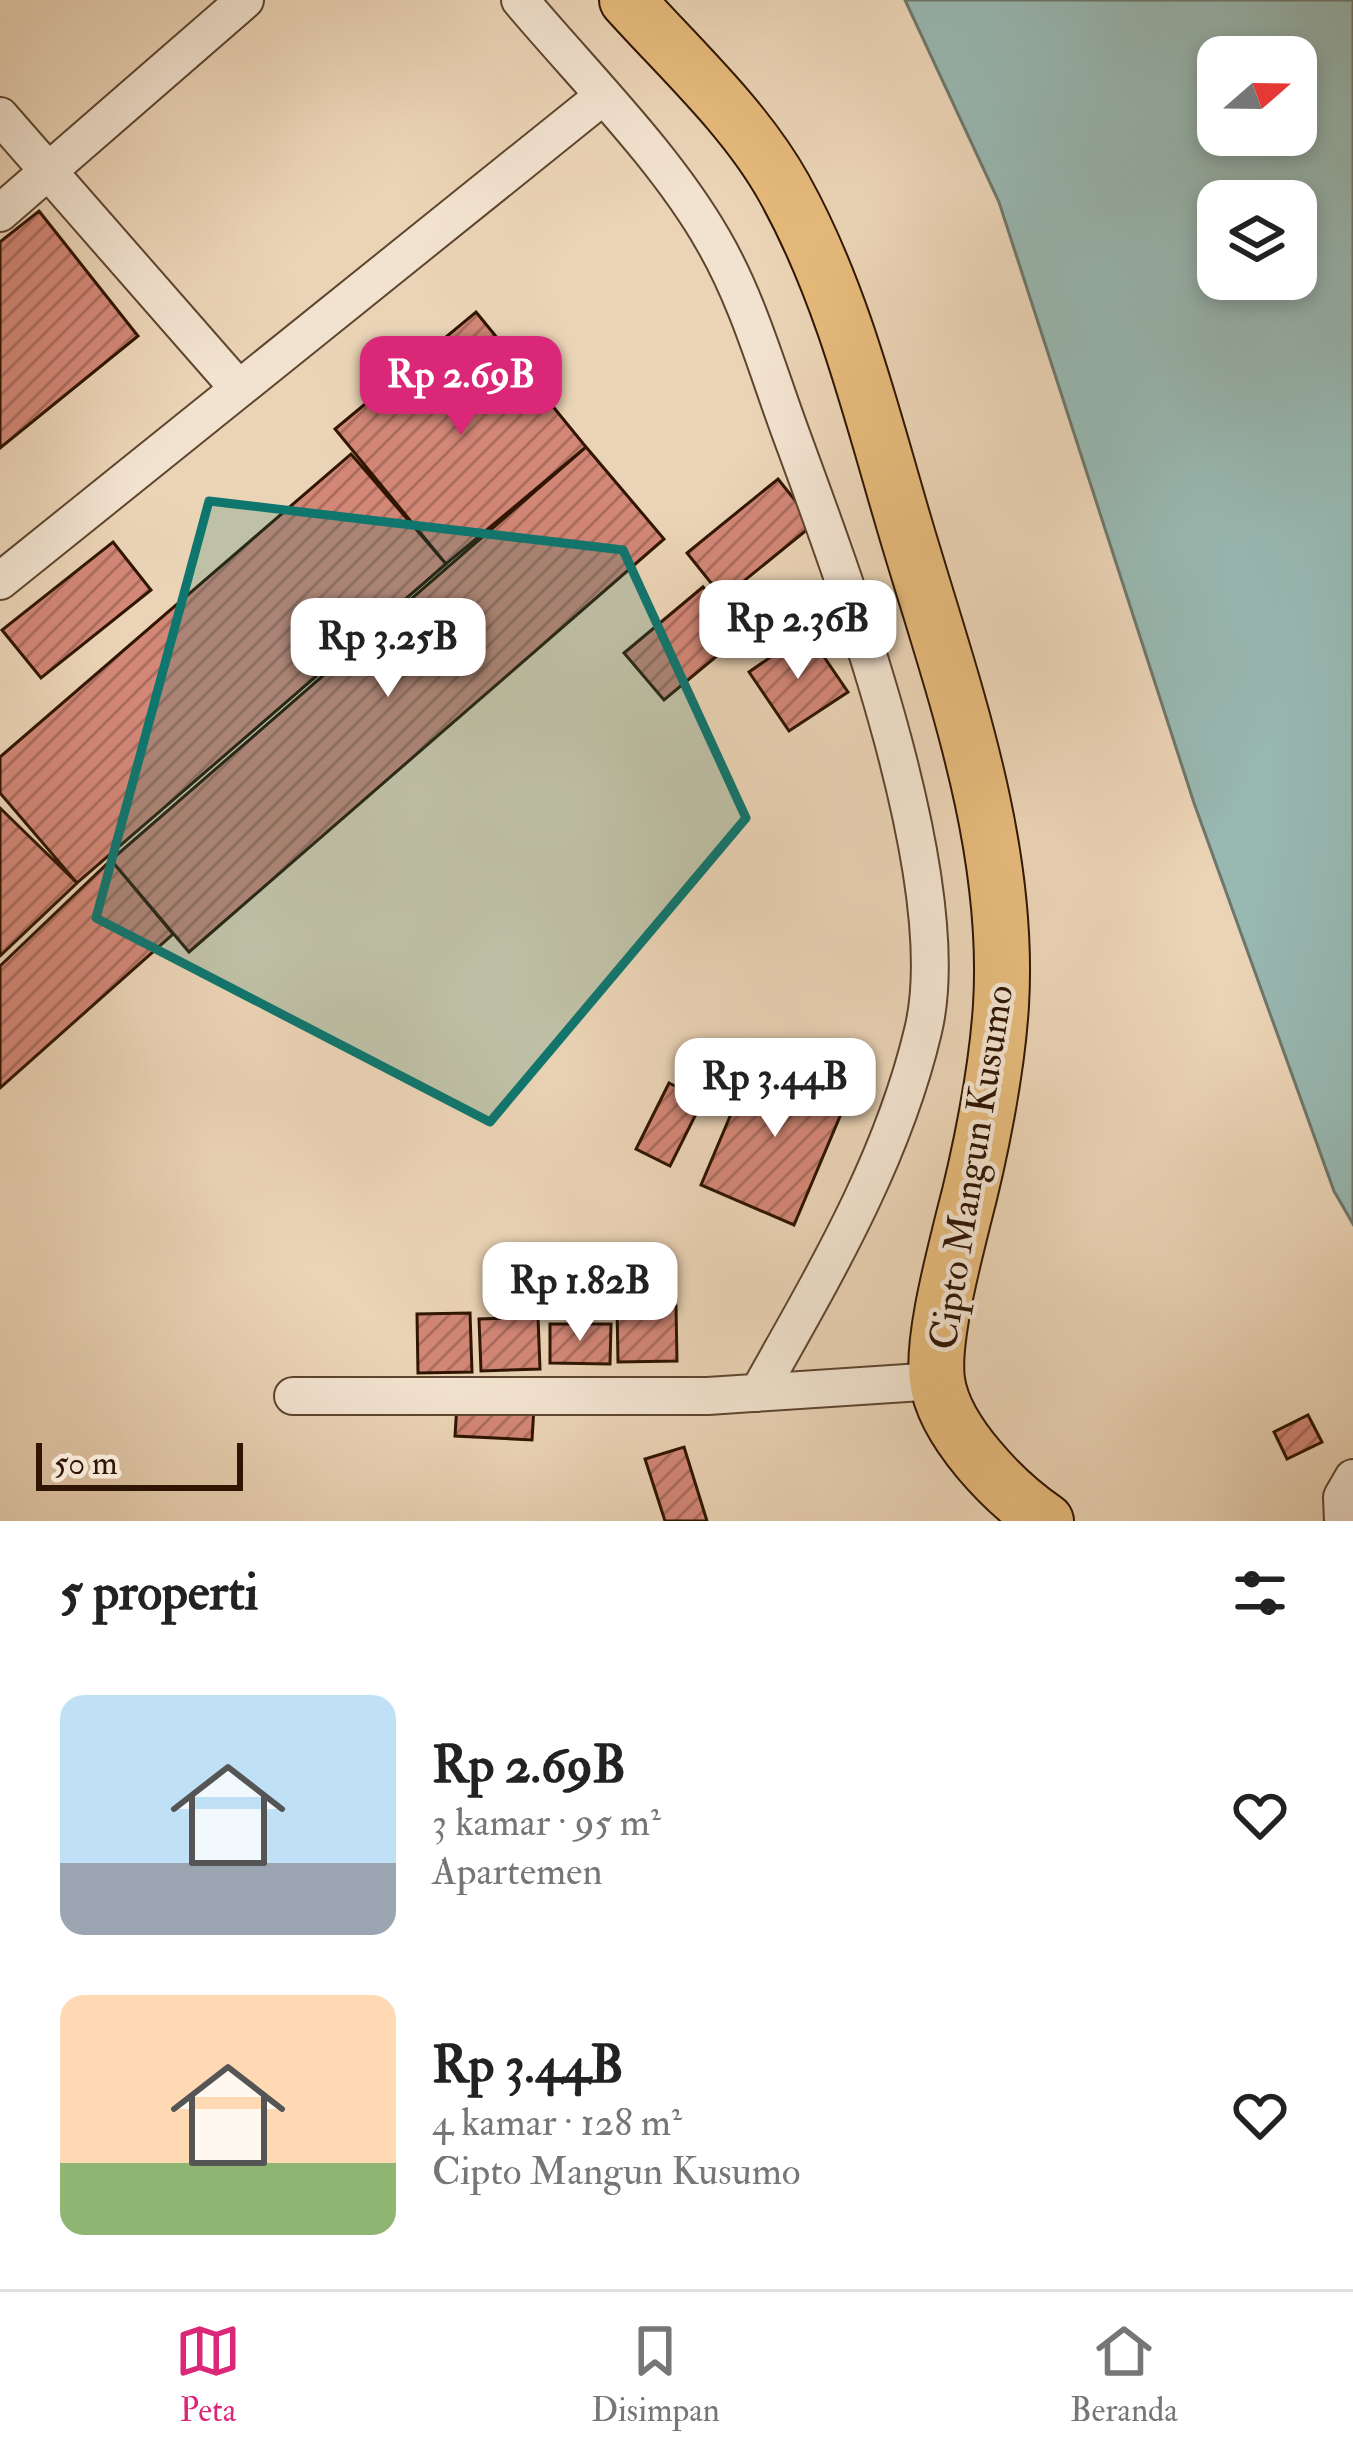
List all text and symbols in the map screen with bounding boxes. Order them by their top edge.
north arrow [1197,36,1317,156]
map controls [1197,36,1317,300]
button: layers [1197,180,1317,300]
pin: Rp 2.69B [337,336,585,438]
text: Rp 2.69B [387,350,535,399]
pin: Rp 2.36B [674,580,922,682]
text: Rp 2.36B [726,594,870,643]
pin: Rp 3.25B [264,598,512,700]
text: Rp 3.25B [318,612,458,661]
street label: Cipto Mangun Kusumo [918,981,1025,1353]
pin: Rp 3.44B [651,1038,899,1140]
text: Rp 3.44B [702,1052,848,1101]
pin: Rp 1.82B [456,1242,704,1344]
text: Rp 1.82B [510,1256,650,1305]
scale bar [36,1437,243,1490]
text: 50 m [54,1443,118,1484]
icon: filters [1227,1560,1293,1626]
text: 5 properti [60,1561,258,1625]
text: Rp 2.69B [432,1734,626,1798]
icon: home [156,1743,300,1887]
icon: heart [1227,1782,1293,1848]
text: 3 kamar · 95 m² [432,1798,661,1847]
text: Apartemen [432,1847,603,1896]
text: Rp 3.44B [432,2034,624,2098]
icon: home [156,2043,300,2187]
icon: heart [1227,2082,1293,2148]
text: 4 kamar · 128 m² [432,2098,682,2147]
text: Cipto Mangun Kusumo [432,2147,801,2196]
tab: Peta [175,2318,241,2431]
tab: Disimpan [591,2318,720,2431]
tab: Beranda [1070,2318,1178,2431]

